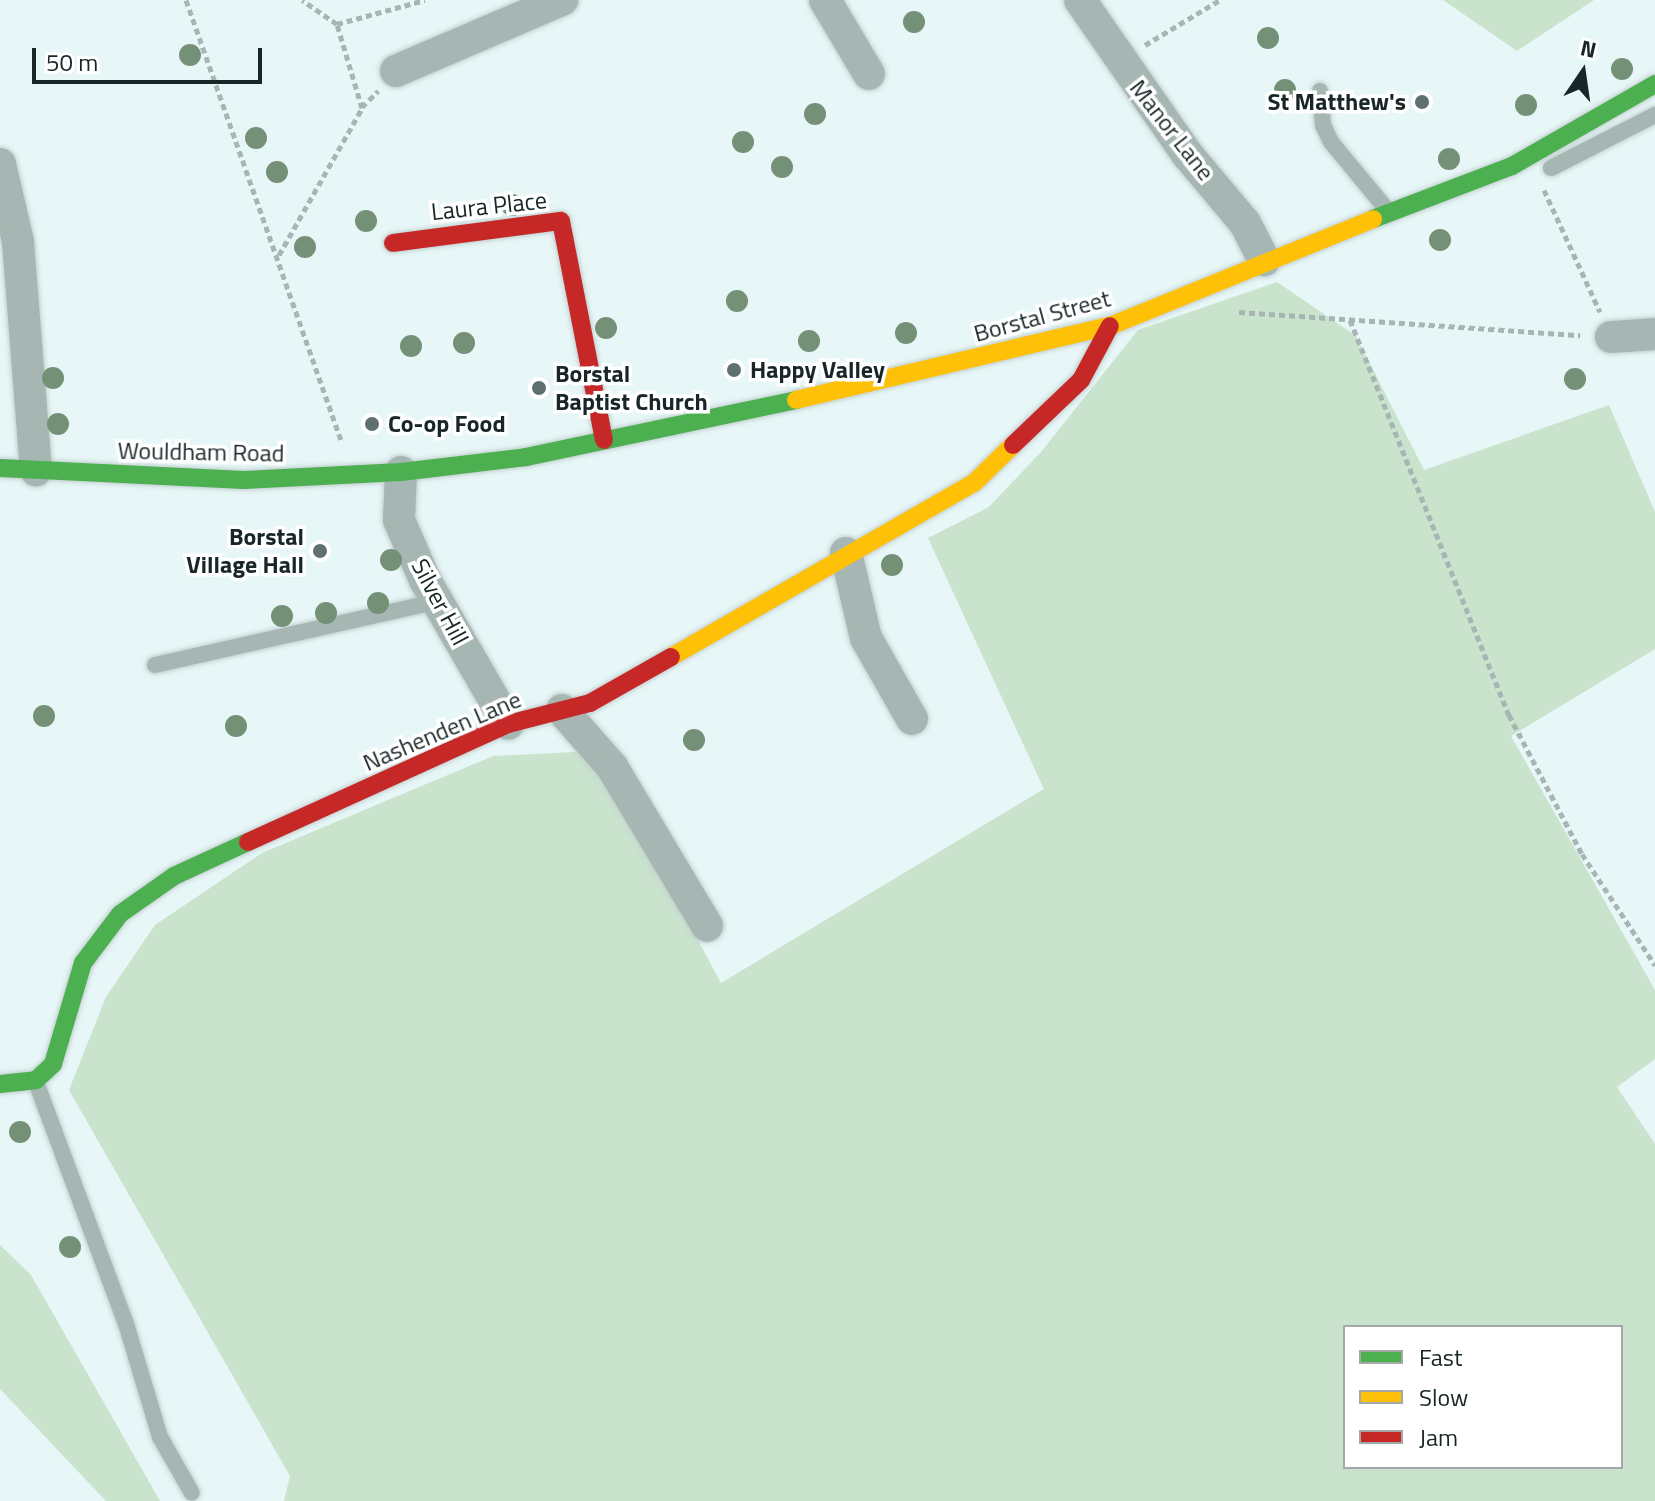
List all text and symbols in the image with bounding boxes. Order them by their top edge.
text: N [1577,30,1600,67]
scale bar [36,32,266,82]
north arrow [1543,32,1623,112]
text: 50 m [46,44,98,80]
street label: Manor Lane [1124,74,1220,186]
place label: St Matthew's [1268,88,1406,116]
marker: St Matthew's [1413,93,1431,111]
street label: Laura Place [430,186,548,226]
street label: Borstal Street [971,284,1113,348]
place label: Happy Valley [750,356,885,384]
place label: Borstal Baptist Church [555,360,708,416]
marker: Happy Valley [725,361,743,379]
marker: Borstal Baptist Church [530,379,548,397]
place label: Co-op Food [388,410,506,438]
marker: Co-op Food [363,415,381,433]
street label: Wouldham Road [117,436,285,468]
place label: Borstal Village Hall [186,523,304,579]
marker: Borstal Village Hall [311,542,329,560]
street label: Silver Hill [405,554,475,650]
street label: Nashenden Lane [359,685,525,777]
legend [1343,1325,1623,1469]
text: Fast [1419,1339,1462,1375]
text: Slow [1419,1379,1468,1415]
text: Jam [1419,1419,1458,1455]

